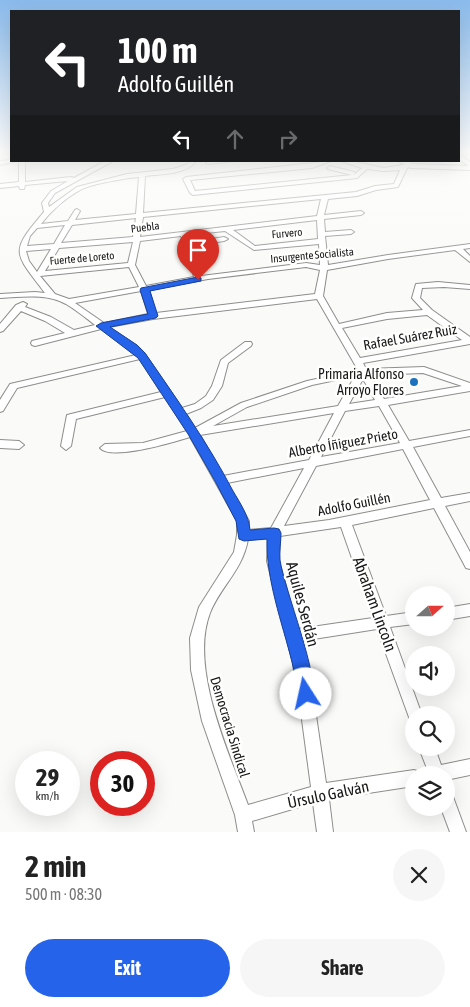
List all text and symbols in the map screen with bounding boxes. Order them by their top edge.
icon: left [35,30,100,95]
text: 100 m [118,30,197,70]
text: Adolfo Guillén [118,71,234,97]
icon: left [168,125,196,153]
icon: ahead [221,125,249,153]
icon: right [274,125,302,153]
street label: Puebla [130,219,160,235]
street label: Furvero [271,226,303,240]
pin [177,229,219,280]
icon: arrive [184,236,212,264]
street label: Insurgente Socialista [270,245,354,265]
street label: Fuerte de Loreto [49,249,115,267]
street label: Rafael Suárez Ruiz [362,321,458,353]
place label: Primaria Alfonso Arroyo Flores [318,366,404,398]
marker: Primaria Alfonso Arroyo Flores [408,376,420,388]
street label: Alberto Íñiguez Prieto [287,426,399,460]
street label: Adolfo Guillén [316,489,392,519]
street label: Abraham Lincoln [350,554,400,654]
street label: Aquiles Serdán [282,559,323,649]
north arrow [405,586,455,636]
map controls [405,586,455,816]
button: sound [405,646,455,696]
position arrow [279,667,331,719]
street label: Democracia Sindical [207,675,253,780]
button: search [405,706,455,756]
speed limit sign: 30 [90,751,155,816]
text: 29 [36,763,59,791]
button: layers [405,766,455,816]
street label: Úrsulo Galván [286,777,370,811]
text: km/h [36,789,59,803]
text: 2 min [25,849,86,883]
button: close [393,849,445,901]
text: 500 m · 08:30 [25,885,102,903]
button: Exit [25,939,230,997]
button: Share [240,939,445,997]

